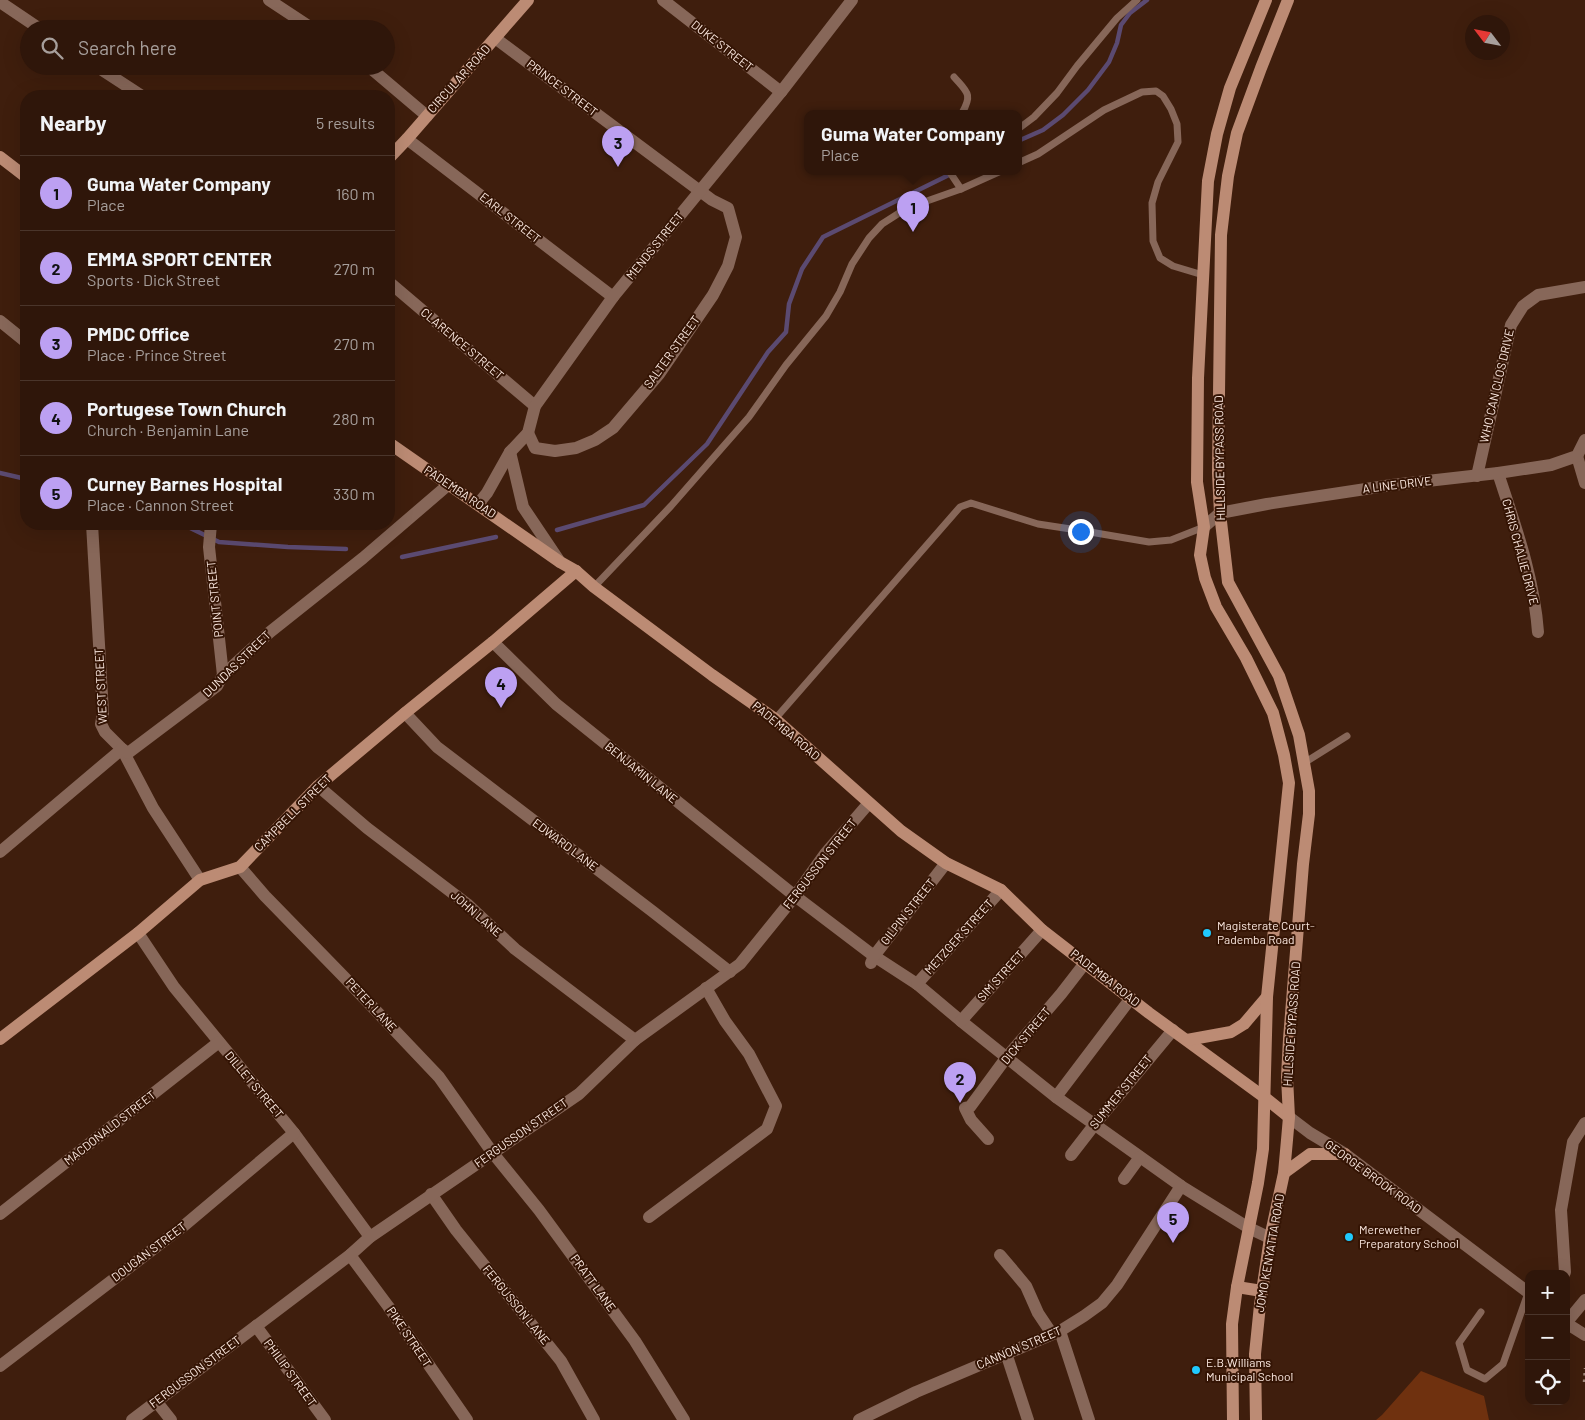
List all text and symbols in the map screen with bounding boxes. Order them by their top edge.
north arrow [1465,15,1510,60]
street label: DUKE STREET [689,17,756,74]
search box [20,20,395,75]
icon: search [38,34,66,62]
text: Search here [78,36,177,59]
street label: CIRCULAR ROAD [424,41,492,115]
street label: PRINCE STREET [524,56,601,118]
text: Nearby [40,110,106,135]
popup [804,110,1022,175]
text: 5 results [316,113,375,132]
text: Guma Water Company [821,122,1005,145]
pin: 3 [602,126,634,167]
text: Place [821,145,859,164]
text: Guma Water Company [87,172,271,195]
text: 1 [53,184,59,203]
text: 160 m [336,184,375,203]
street label: EARL STREET [477,189,544,245]
pin: 1 [897,191,929,232]
text: Place [87,195,125,214]
street label: MENDS STREET [623,209,686,282]
text: EMMA SPORT CENTER [87,247,272,270]
text: 2 [52,259,60,278]
text: 270 m [333,259,375,278]
text: Sports · Dick Street [87,270,220,289]
street label: CLARENCE STREET [418,305,507,382]
street label: SALTER STREET [640,312,702,390]
text: PMDC Office [87,322,190,345]
street label: WHO CAN CLOS DRIVE [1476,328,1516,444]
text: 3 [52,334,60,353]
text: 270 m [333,334,375,353]
text: Place · Prince Street [87,345,226,364]
street label: HILLSIDE BYPASS ROAD [1211,395,1227,521]
text: Portugese Town Church [87,397,286,420]
text: 4 [51,409,61,428]
text: 280 m [333,409,375,428]
text: Church · Benjamin Lane [87,420,249,439]
street label: PADEMBA ROAD [422,462,499,520]
text: Curney Barnes Hospital [87,472,282,495]
street label: A LINE DRIVE [1362,473,1432,495]
text: 5 [52,484,60,503]
text: 330 m [333,484,375,503]
text: Place · Cannon Street [87,495,234,514]
street label: CHRIS CHALIE DRIVE [1500,497,1542,606]
your location [1068,519,1094,545]
street label: POINT STREET [203,560,225,638]
street label: DUNDAS STREET [199,627,273,699]
street label: WEST STREET [91,648,109,724]
pin: 4 [485,667,517,708]
street label: PADEMBA ROAD [750,698,823,763]
street label: BENJAMIN LANE [603,739,681,806]
street label: CAMPBELL STREET [251,771,334,854]
street label: EDWARD LANE [530,815,601,873]
street label: FERGUSSON STREET [780,815,859,911]
street label: GILPIN STREET [877,875,938,947]
street label: JOHN LANE [449,887,505,939]
street label: METZGER STREET [921,896,996,977]
place label: Magisterate Court- Pademba Road [1217,918,1315,946]
marker: Magisterate Court- Pademba Road [1201,927,1213,939]
street label: PADEMBA ROAD [1068,946,1143,1009]
street label: SIM STREET [974,947,1027,1004]
street label: HILLSIDE BYPASS ROAD [1280,961,1302,1087]
street label: PETER LANE [343,975,400,1034]
street label: DICK STREET [997,1004,1053,1067]
street label: DILLET STREET [223,1048,287,1121]
street label: SUMMER STREET [1086,1051,1154,1131]
pin: 2 [944,1062,976,1103]
street label: MACDONALD STREET [61,1087,158,1167]
street label: FERGUSSON STREET [471,1095,570,1170]
street label: GEORGE BROOK ROAD [1323,1137,1424,1216]
street label: JOMO KENYATTA ROAD [1252,1193,1286,1313]
pin: 5 [1157,1202,1189,1243]
street label: DOUGAN STREET [108,1218,189,1284]
place label: Merewether Preparatory School [1359,1222,1459,1250]
marker: Merewether Preparatory School [1343,1231,1355,1243]
street label: PRATT LANE [568,1251,619,1314]
street label: FERGUSSON LANE [480,1262,553,1347]
map controls [1525,1270,1570,1405]
button: + [1525,1270,1570,1315]
street label: PIKE STREET [385,1304,435,1369]
button: − [1525,1315,1570,1360]
street label: CANNON STREET [974,1323,1063,1371]
street label: FERGUSSON STREET [146,1332,243,1410]
street label: PHILIP STREET [262,1336,320,1409]
place label: E.B.Williams Municipal School [1206,1355,1293,1383]
button: locate [1525,1360,1570,1405]
marker: E.B.Williams Municipal School [1190,1364,1202,1376]

